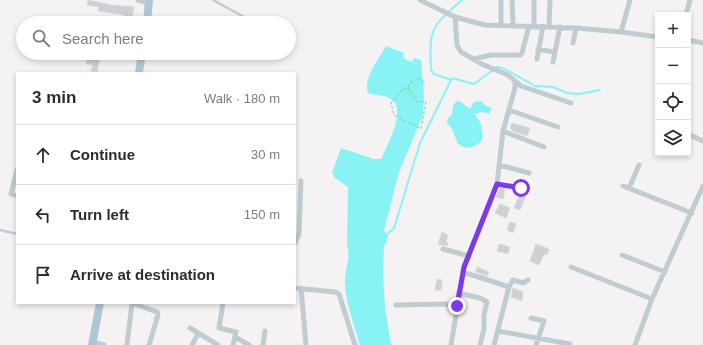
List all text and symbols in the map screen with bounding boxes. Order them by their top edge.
map controls [655,12,691,156]
button: + [655,12,691,48]
search box [16,16,296,60]
icon: search [30,27,52,49]
text: Search here [62,30,144,47]
button: − [655,48,691,84]
button: locate [655,84,691,120]
text: 3 min [32,88,76,107]
text: Walk · 180 m [204,91,280,106]
button: layers [655,120,691,156]
icon: ahead [32,144,54,166]
text: Continue [70,146,135,163]
text: 30 m [251,147,280,162]
route start [512,179,530,197]
icon: left [32,204,54,226]
text: Turn left [70,206,129,223]
text: 150 m [244,207,280,222]
icon: arrive [32,264,54,286]
text: Arrive at destination [70,266,215,283]
route end [448,297,466,315]

